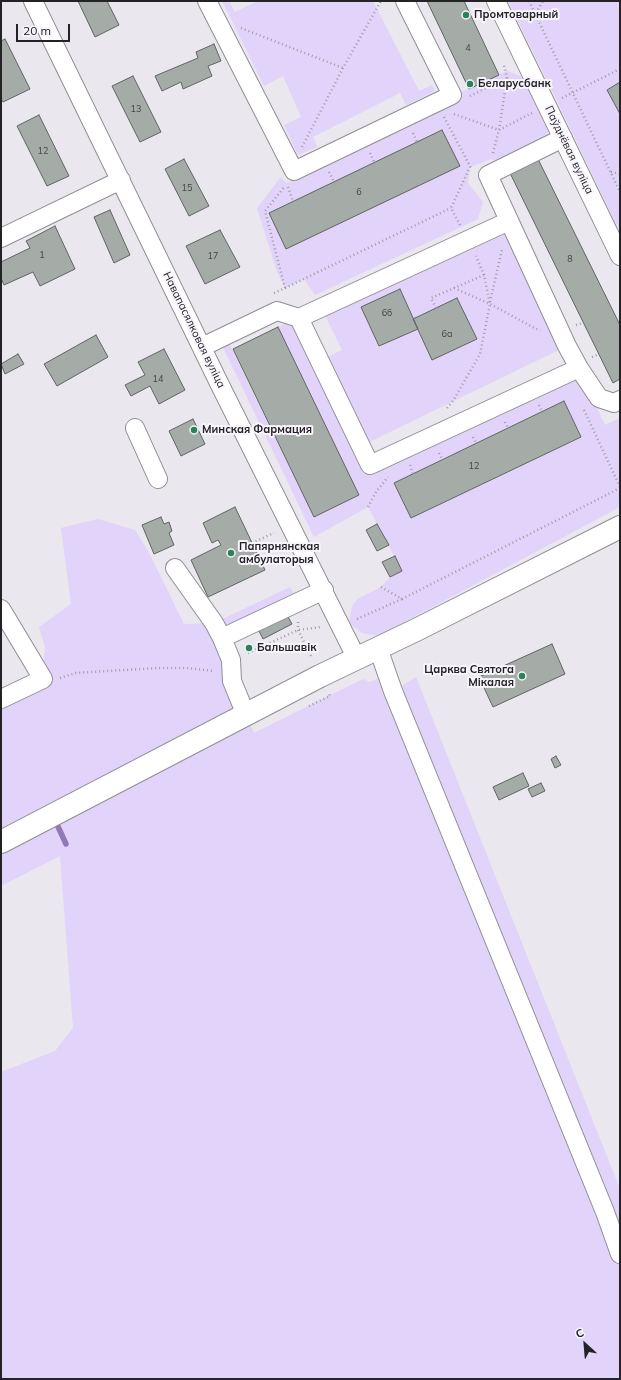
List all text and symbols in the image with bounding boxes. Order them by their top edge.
place label: Промтоварный [474,8,558,22]
marker: Промтоварный [461,10,471,20]
scale bar [18,16,72,42]
text: 20 m [23,23,51,38]
house number: 4 [465,43,471,53]
place label: Беларусбанк [478,77,551,91]
marker: Беларусбанк [465,79,475,89]
house number: 13 [131,104,141,114]
street label: Паўднёвая вуліца [542,104,596,196]
house number: 12 [38,146,48,156]
house number: 15 [182,183,192,193]
house number: 6 [356,187,362,197]
house number: 1 [39,250,45,260]
house number: 17 [208,251,218,261]
house number: 8 [567,254,573,264]
street label: Навапасялковая вуліца [160,270,228,390]
house number: 6б [382,308,392,318]
house number: 6а [442,329,452,339]
house number: 14 [153,374,163,384]
place label: Минская Фармация [202,423,312,437]
marker: Минская Фармация [189,425,199,435]
house number: 12 [469,461,479,471]
place label: Папярнянская амбулаторыя [239,540,320,566]
marker: Папярнянская амбулаторыя [226,548,236,558]
place label: Бальшавік [257,641,316,655]
marker: Бальшавік [244,643,254,653]
place label: Царква Святога Мікалая [424,663,514,689]
marker: Царква Святога Мікалая [517,671,527,681]
north arrow [565,1324,605,1364]
text: С [573,1325,586,1341]

